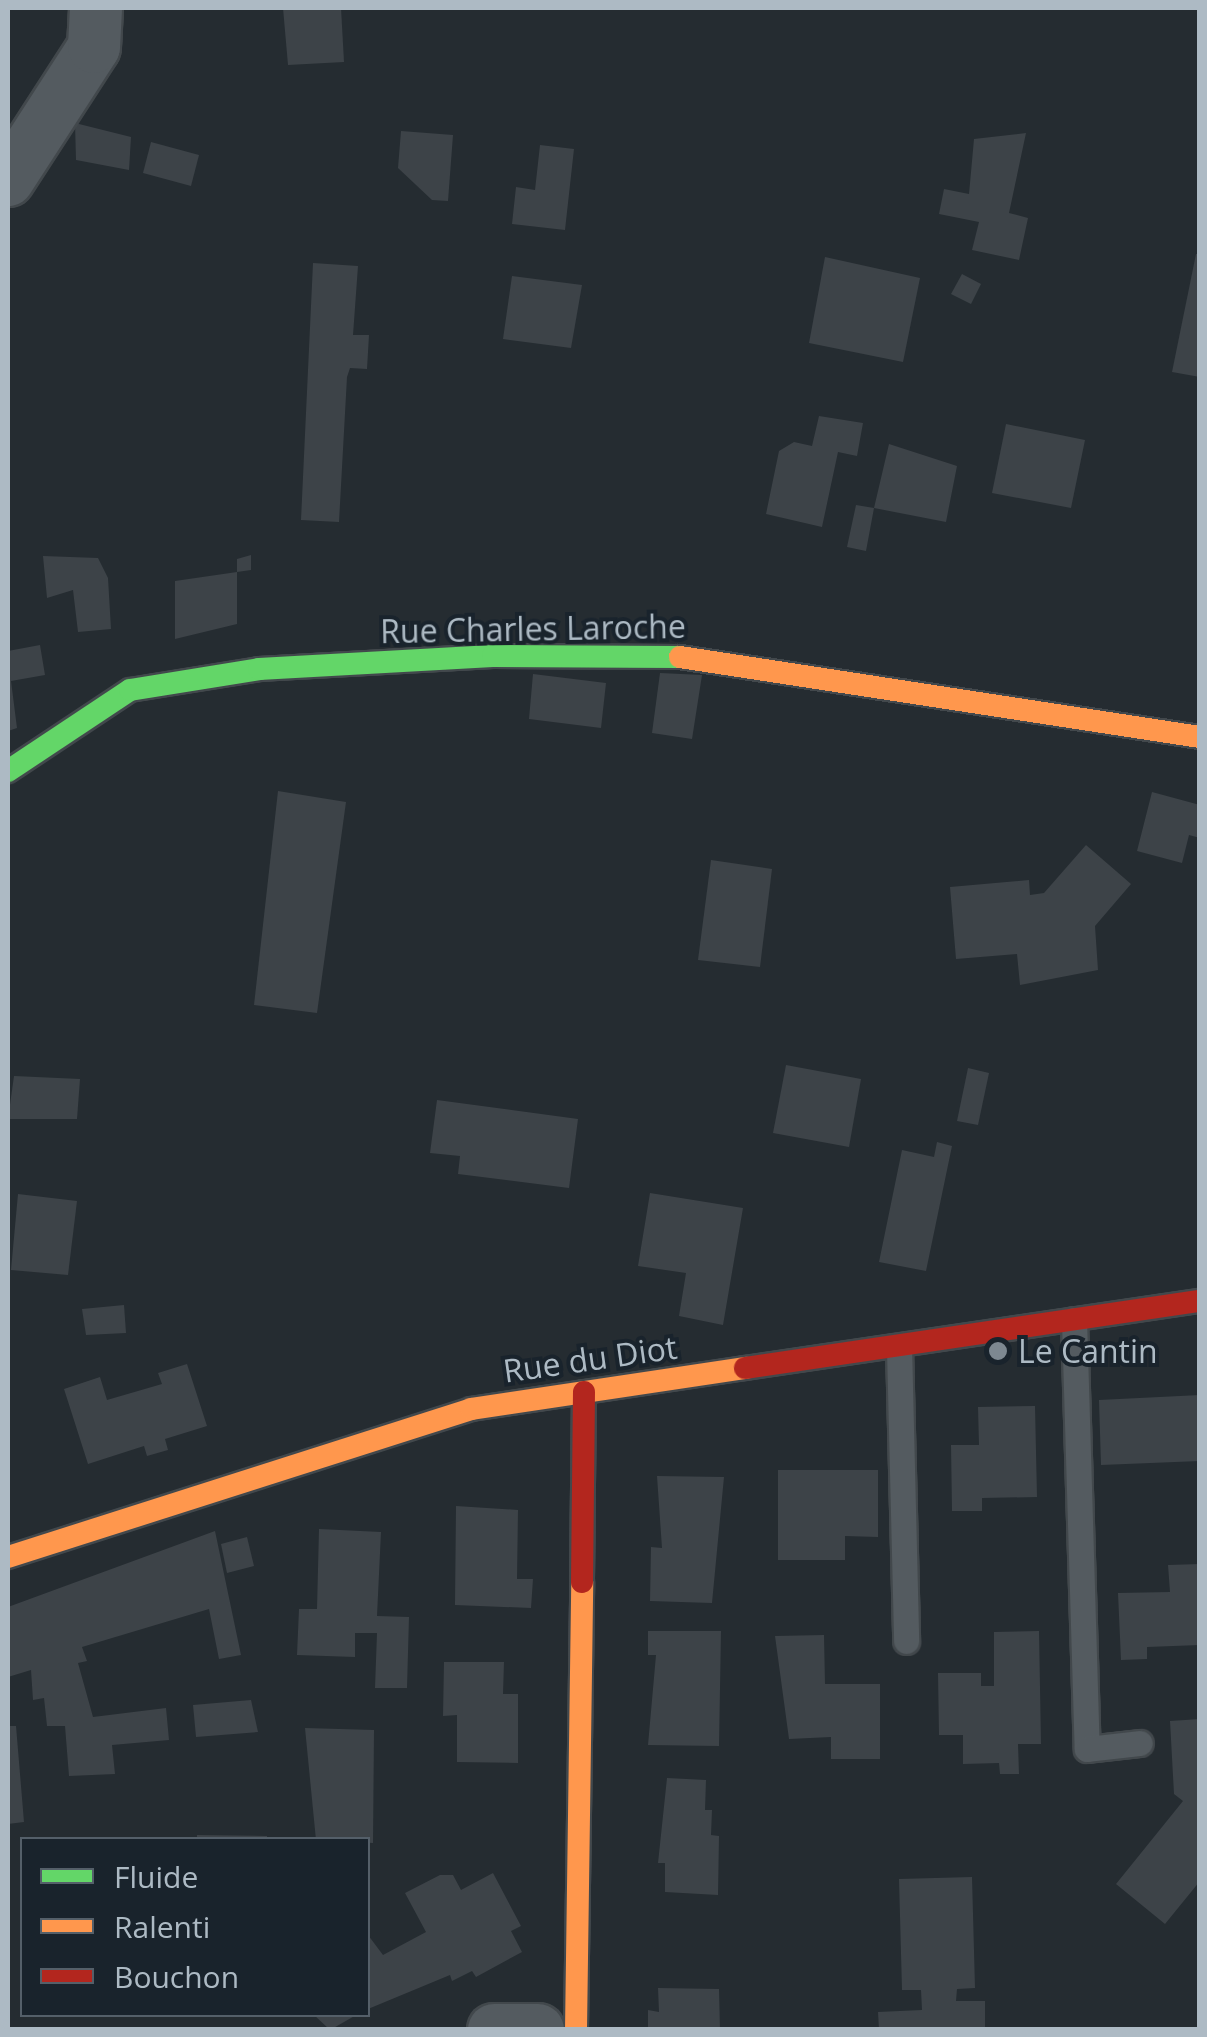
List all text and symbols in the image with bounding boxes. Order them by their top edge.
street label: Rue Charles Laroche [380,607,686,651]
street label: Rue du Diot [501,1328,679,1390]
place label: Le Cantin [1018,1332,1158,1370]
marker: Le Cantin [987,1340,1009,1362]
legend [20,1837,370,2017]
text: Fluide [114,1856,198,1897]
text: Ralenti [114,1906,210,1947]
text: Bouchon [114,1956,239,1997]

